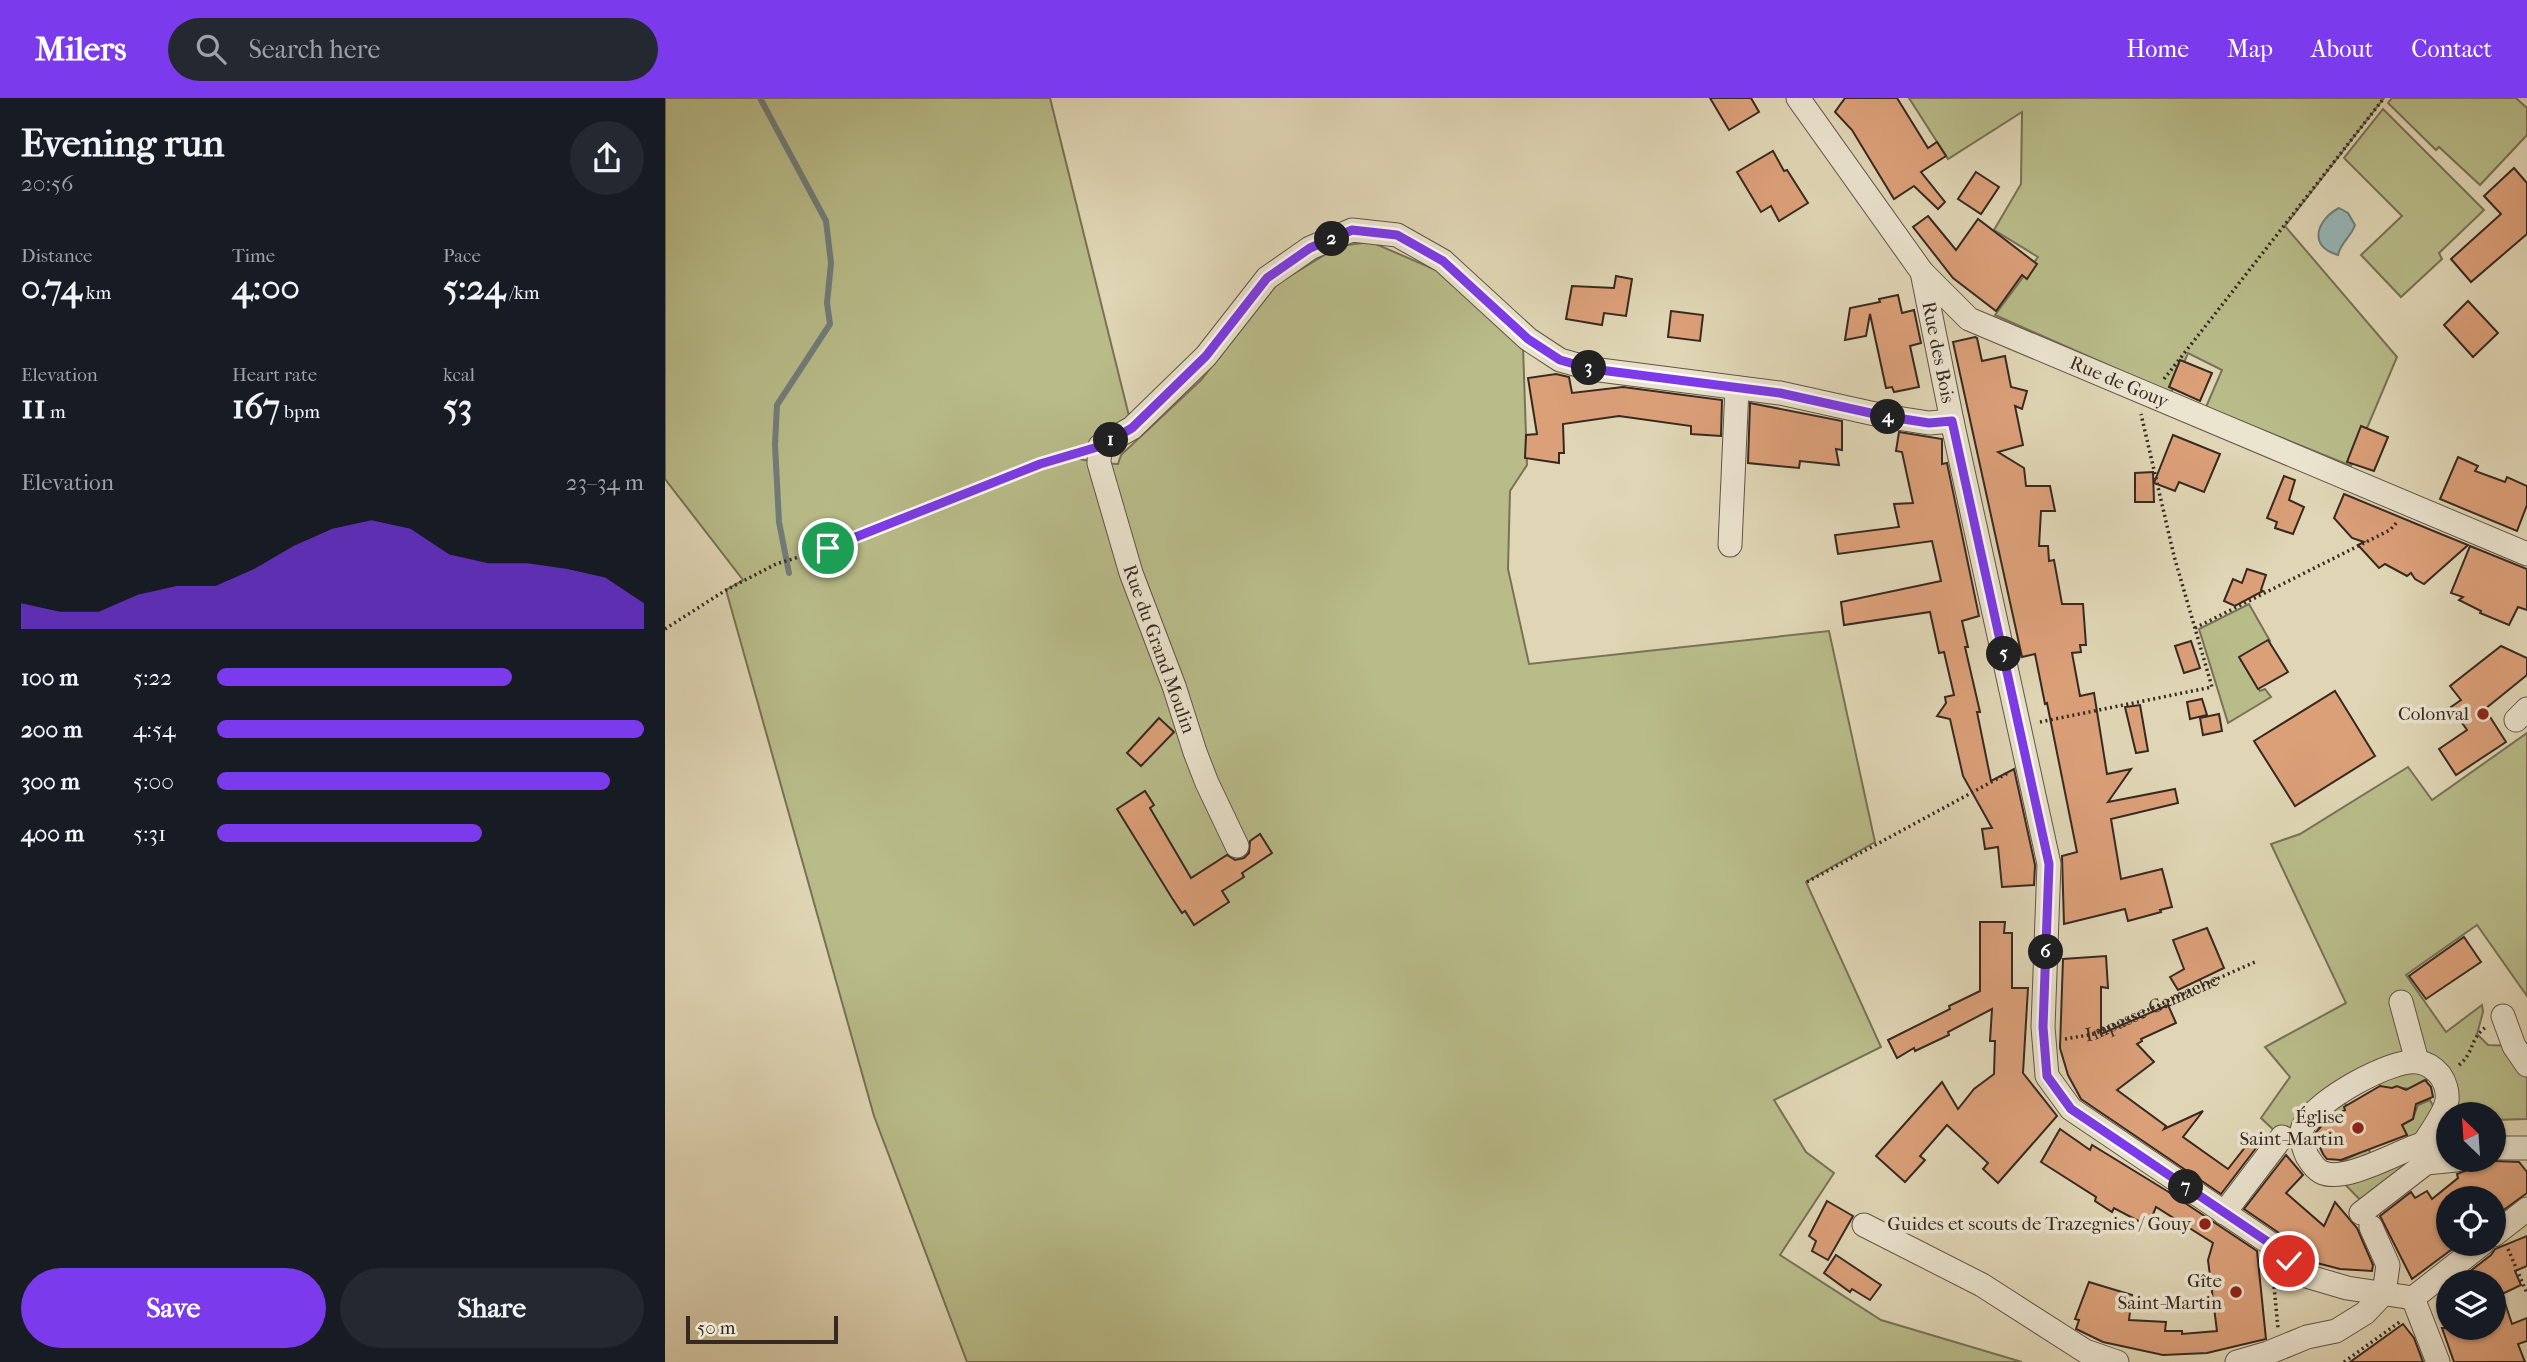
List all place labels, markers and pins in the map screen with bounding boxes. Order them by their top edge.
pin: 2 [1315,222,1349,256]
pin: 3 [1571,350,1607,386]
pin: 4 [1871,400,1905,434]
pin: 1 [1093,422,1129,458]
pin [798,518,858,578]
pin: 5 [1987,636,2021,672]
place label: Colonval [2398,703,2469,725]
marker: Colonval [2475,706,2491,722]
pin: 6 [2029,934,2063,970]
place label: Église Saint-Martin [2239,1106,2344,1150]
marker: Église Saint-Martin [2350,1120,2366,1136]
pin: 7 [2169,1170,2203,1204]
place label: Guides et scouts de Trazegnies / Gouy [1887,1213,2192,1235]
marker: Guides et scouts de Trazegnies / Gouy [2197,1216,2213,1232]
pin [2259,1231,2319,1291]
place label: Gîte Saint-Martin [2117,1270,2222,1314]
marker: Gîte Saint-Martin [2228,1284,2244,1300]

